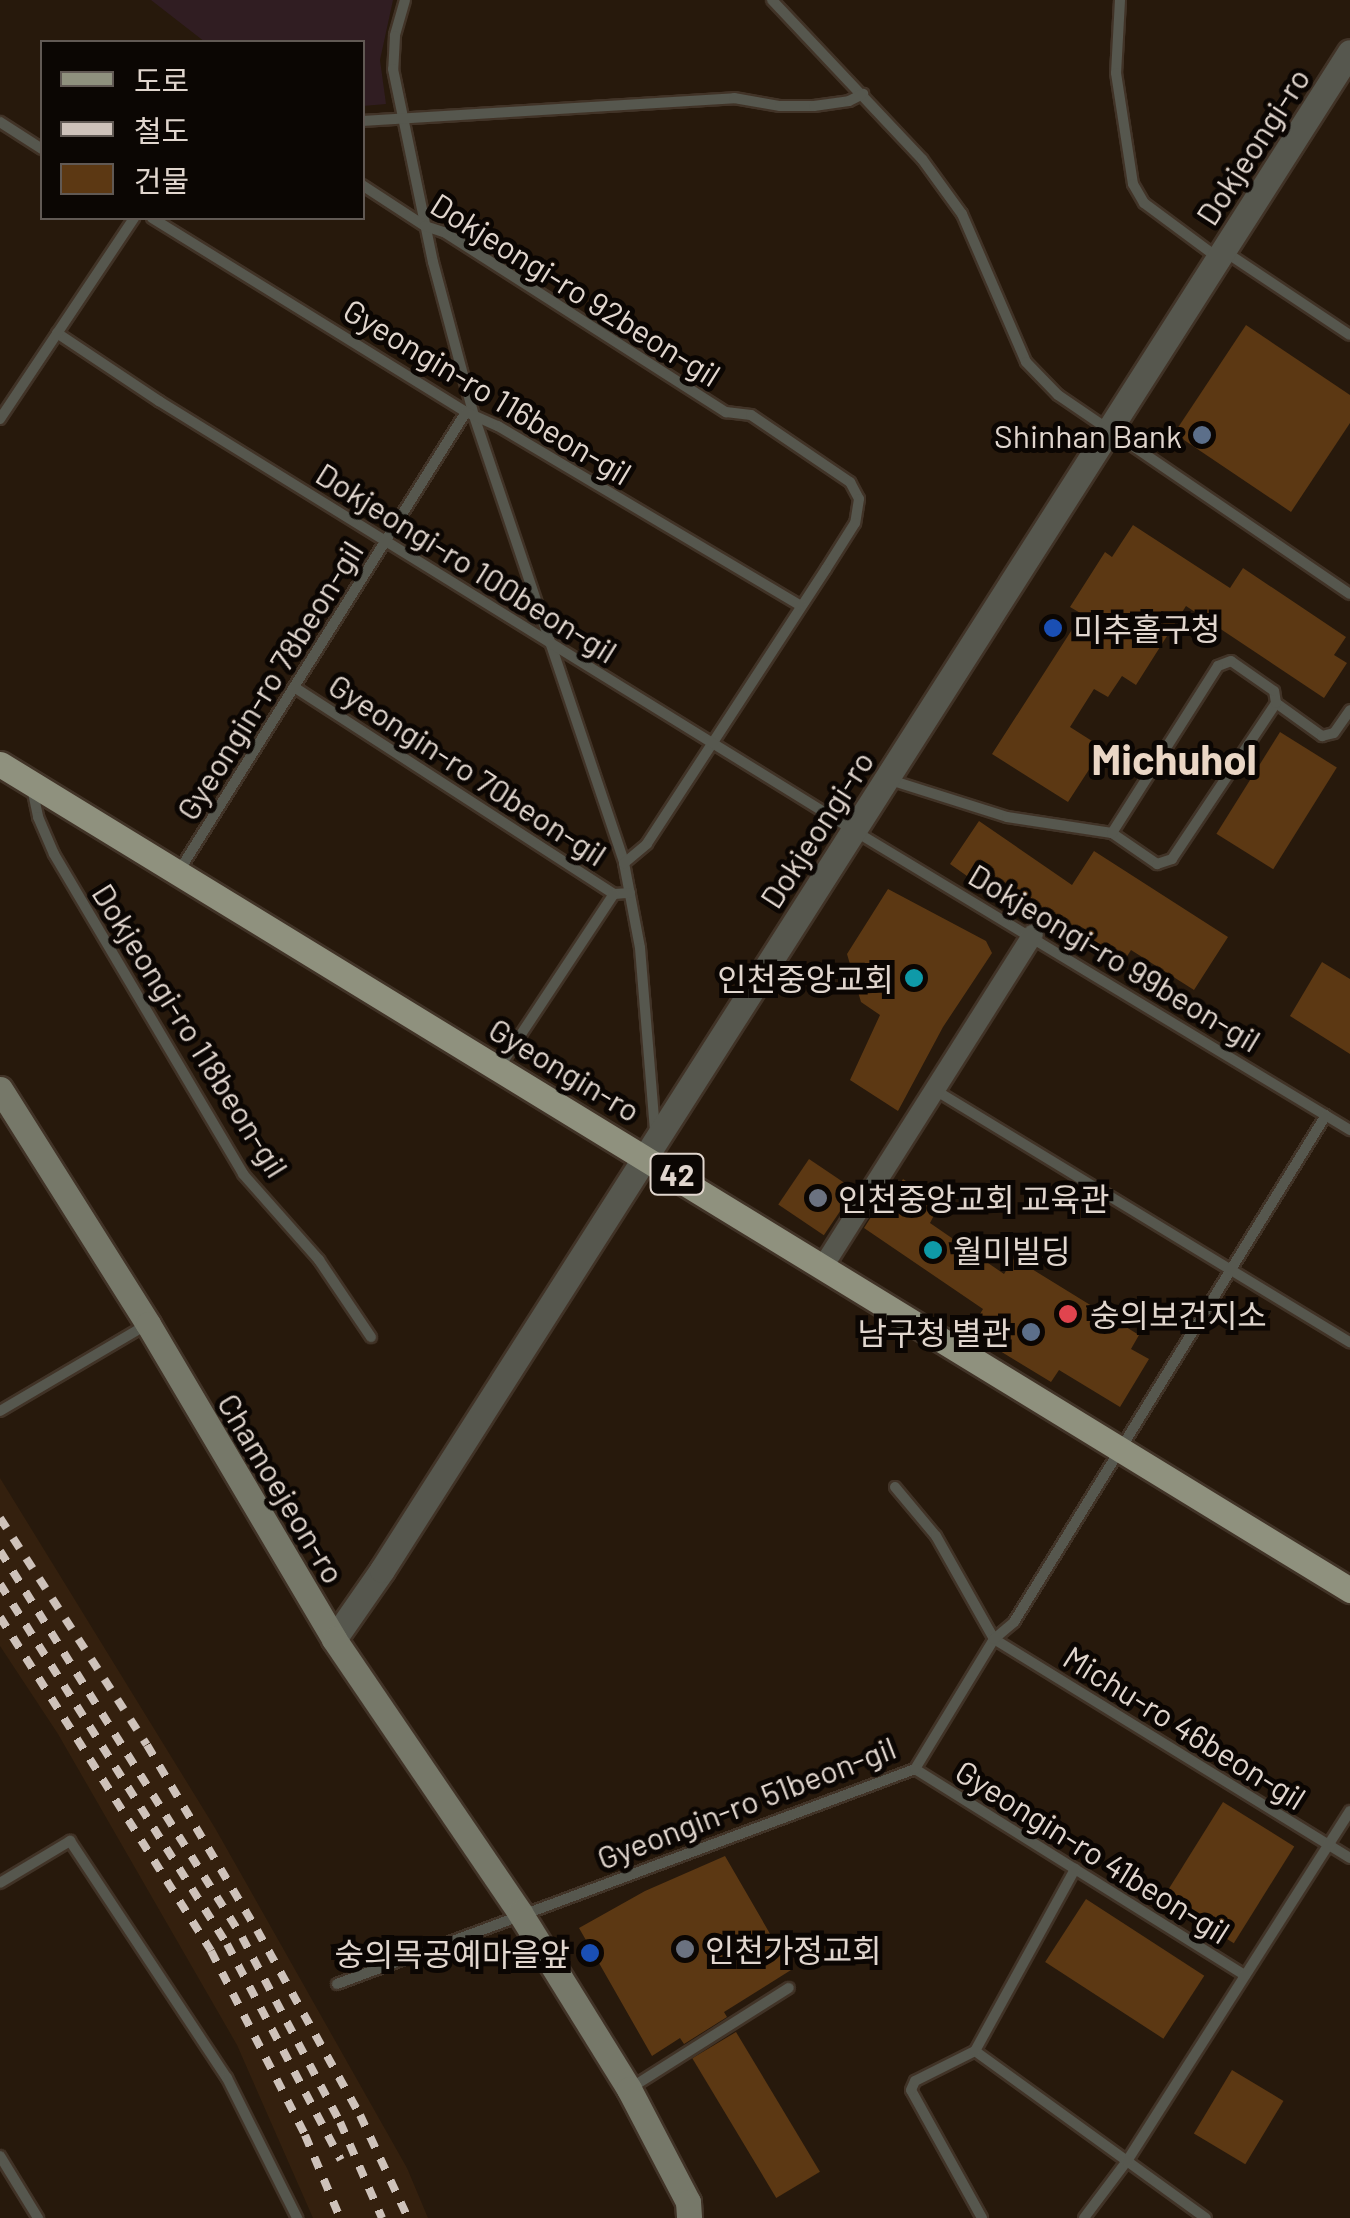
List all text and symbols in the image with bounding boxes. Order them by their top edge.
legend [40,40,365,220]
street label: Dokjeongi-ro [1187,60,1317,232]
text: 도로 [134,62,189,98]
text: 철도 [134,112,189,148]
text: 건물 [134,162,189,198]
street label: Dokjeongi-ro 92beon-gil [424,184,728,394]
street label: Gyeongin-ro 116beon-gil [337,290,639,492]
place label: Shinhan Bank [994,416,1182,454]
marker: Shinhan Bank [1191,424,1213,446]
street label: Dokjeongi-ro 100beon-gil [310,454,624,670]
street label: Gyeongin-ro 78beon-gil [167,533,371,827]
place label: 미추홀구청 [1073,609,1220,647]
marker: 미추홀구청 [1042,617,1064,639]
street label: Gyeongin-ro 70beon-gil [322,665,614,873]
district label: Michuhol [1091,733,1257,783]
street label: Dokjeongi-ro [751,743,881,915]
street label: Dokjeongi-ro 99beon-gil [962,855,1268,1059]
street label: Dokjeongi-ro 118beon-gil [85,876,297,1184]
place label: 인천중앙교회 [717,959,894,997]
marker: 인천중앙교회 [903,967,925,989]
street label: Gyeongin-ro [483,1009,647,1129]
road number: 42 [650,1149,704,1199]
place label: 인천중앙교회 교육관 [838,1179,1109,1217]
marker: 인천중앙교회 교육관 [807,1187,829,1209]
place label: 월미빌딩 [953,1231,1071,1269]
marker: 월미빌딩 [922,1239,944,1261]
place label: 숭의보건지소 [1090,1295,1267,1333]
marker: 숭의보건지소 [1055,1301,1081,1327]
place label: 남구청 별관 [857,1313,1011,1351]
marker: 남구청 별관 [1020,1321,1042,1343]
street label: Chamoejeon-ro [210,1386,354,1590]
street label: Michu-ro 46beon-gil [1057,1637,1313,1817]
street label: Gyeongin-ro 51beon-gil [591,1727,901,1877]
street label: Gyeongin-ro 41beon-gil [949,1751,1237,1951]
place label: 인천가정교회 [705,1930,882,1968]
place label: 숭의목공예마을앞 [334,1934,570,1972]
marker: 인천가정교회 [674,1938,696,1960]
marker: 숭의목공예마을앞 [579,1942,601,1964]

